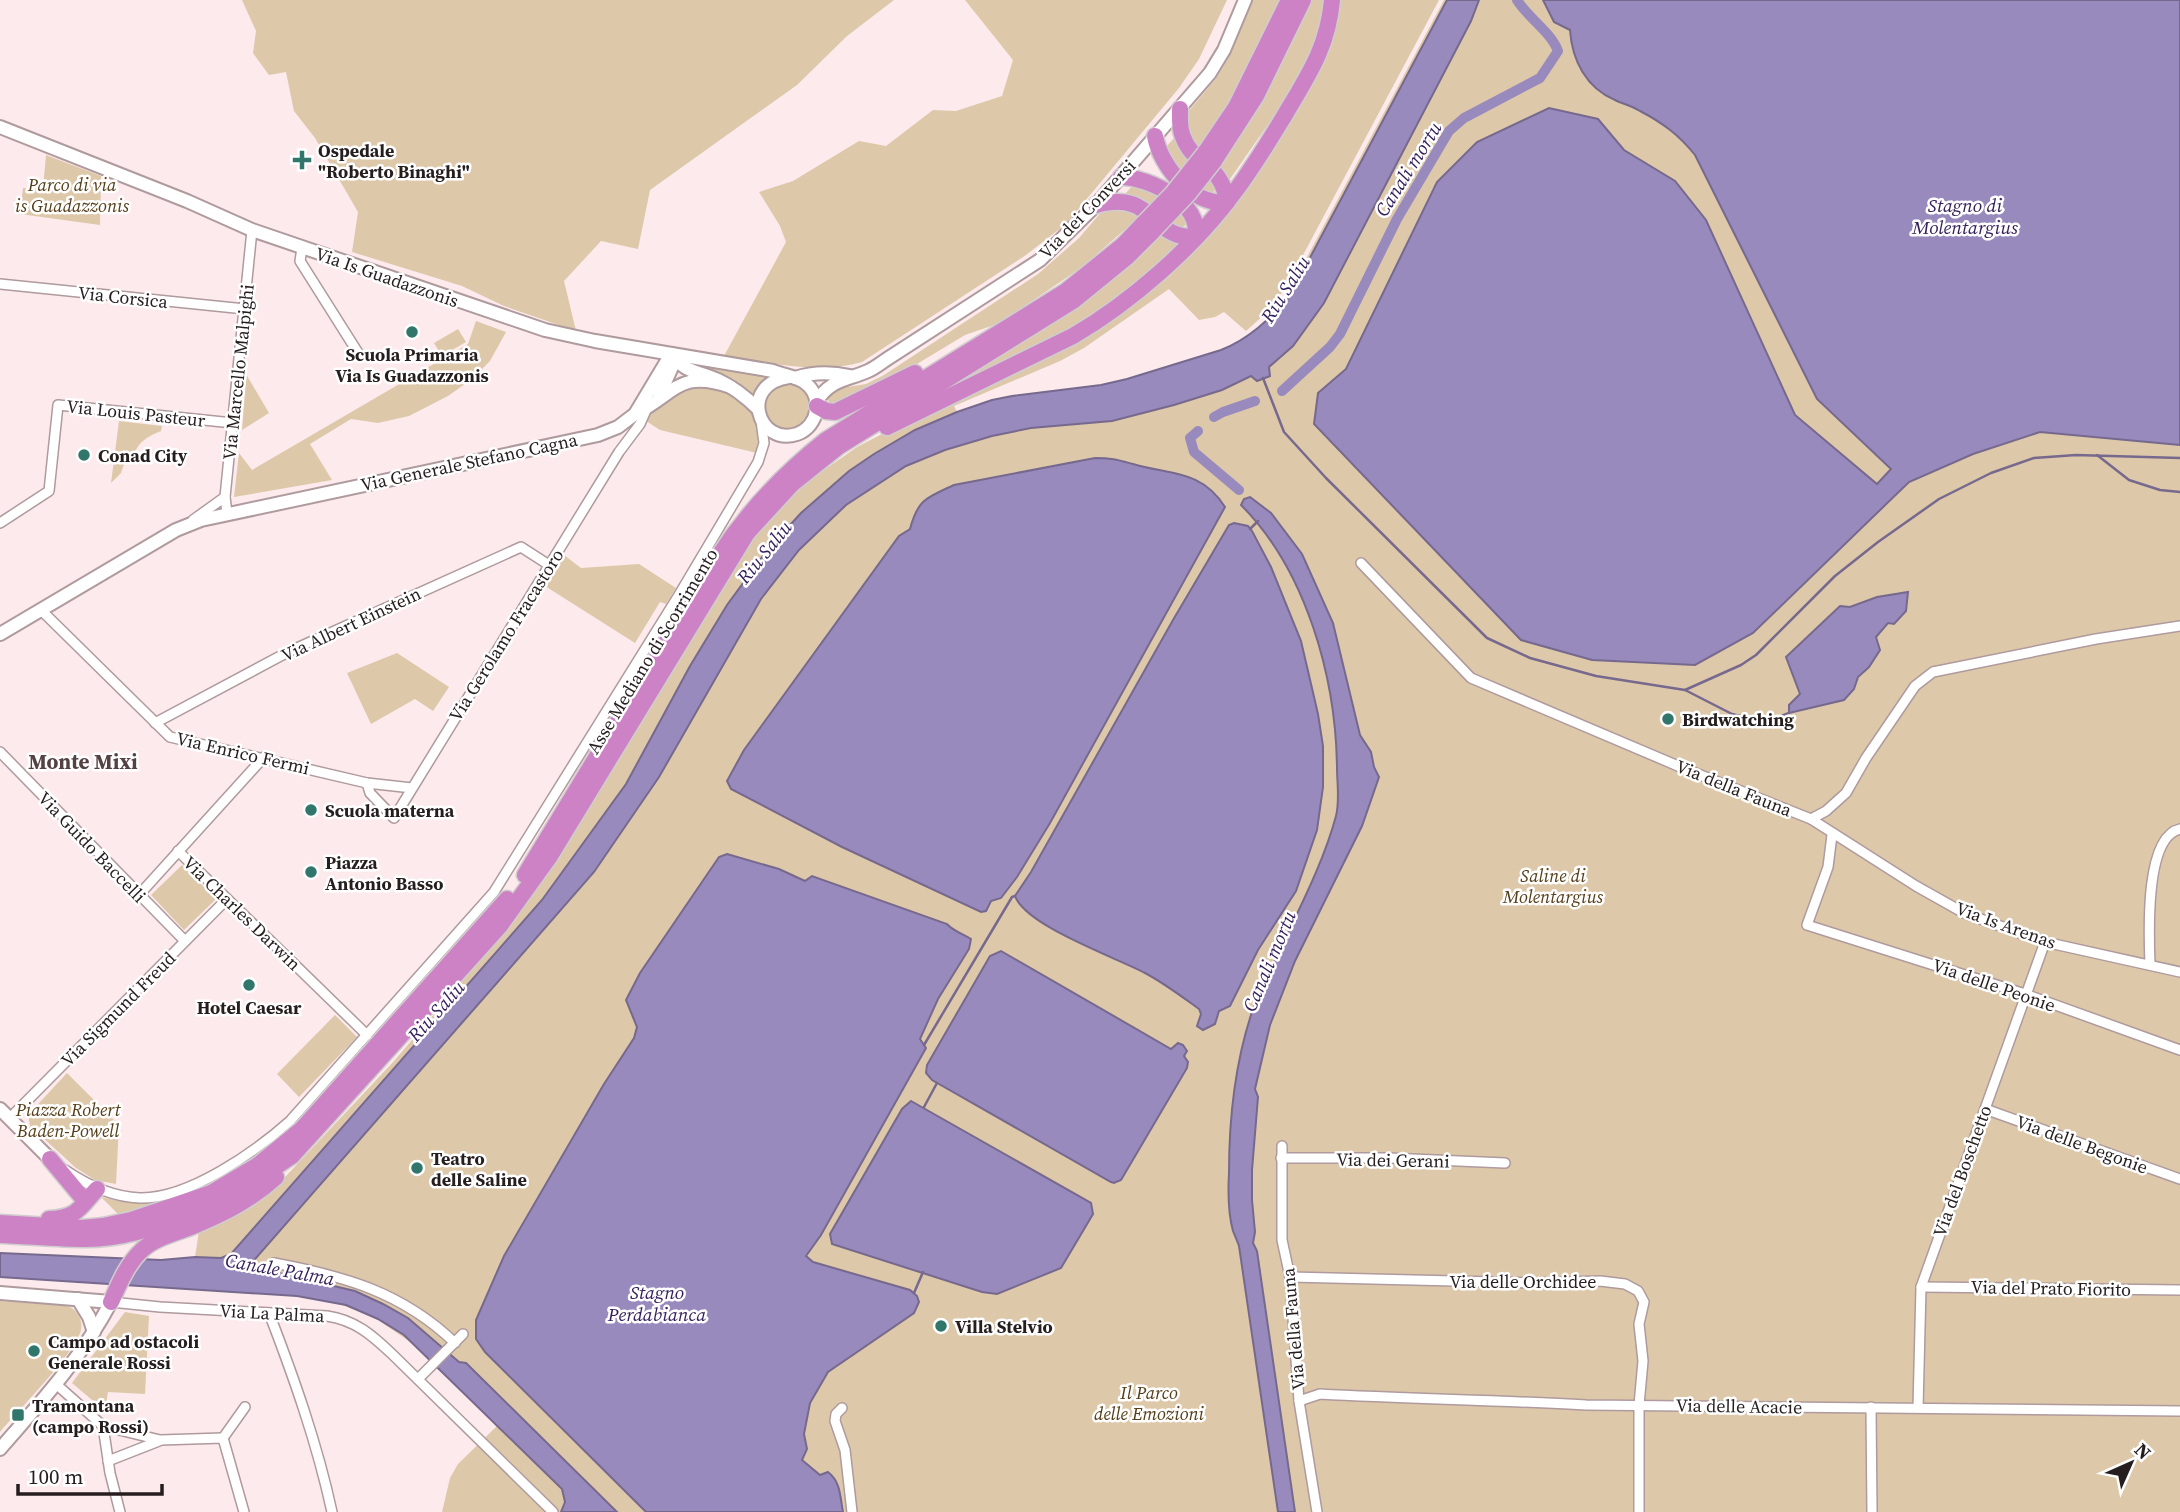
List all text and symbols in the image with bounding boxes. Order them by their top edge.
water label: Canali mortu [1369,117,1447,221]
place label: Ospedale "Roberto Binaghi" [318,138,470,184]
marker: Ospedale "Roberto Binaghi" [292,150,312,170]
street label: Via dei Conversi [1033,154,1141,264]
park label: Parco di via is Guadazzonis [15,172,130,218]
water label: Stagno di Molentargius [1911,192,2018,240]
street label: Via Is Guadazzonis [312,241,462,313]
water label: Riu Saliu [1254,250,1316,328]
street label: Via Corsica [77,280,170,314]
street label: Via Marcello Malpighi [216,283,260,461]
marker: Scuola Primaria Via Is Guadazzonis [404,324,420,340]
place label: Scuola Primaria Via Is Guadazzonis [335,342,489,388]
street label: Via Louis Pasteur [65,393,207,433]
street label: Via Generale Stefano Cagna [358,427,581,497]
place label: Conad City [98,443,188,468]
marker: Conad City [76,447,92,463]
water label: Riu Saliu [730,515,798,590]
street label: Asse Mediano di Scorrimento [581,543,723,759]
street label: Via Gerolamo Fracastoro [443,544,569,726]
street label: Via Albert Einstein [277,581,425,667]
place label: Birdwatching [1682,707,1794,732]
marker: Birdwatching [1660,711,1676,727]
street label: Via Enrico Fermi [174,726,312,780]
district label: Monte Mixi [28,747,138,776]
street label: Via della Fauna [1672,753,1796,823]
street label: Via Guido Baccelli [32,786,152,908]
place label: Scuola materna [325,798,455,823]
marker: Scuola materna [303,802,319,818]
street label: Via Charles Darwin [177,850,307,976]
place label: Piazza Antonio Basso [325,850,443,896]
park label: Saline di Molentargius [1502,863,1604,909]
marker: Piazza Antonio Basso [303,864,319,880]
street label: Via Is Arenas [1952,895,2060,955]
water label: Canali mortu [1236,907,1302,1015]
street label: Via Sigmund Freud [55,946,181,1072]
street label: Via delle Peonie [1929,952,2059,1018]
water label: Riu Saliu [401,975,471,1048]
marker: Hotel Caesar [241,977,257,993]
place label: Hotel Caesar [197,995,302,1020]
park label: Piazza Robert Baden-Powell [15,1097,121,1143]
street label: Via del Boschetto [1927,1102,1997,1240]
street label: Via delle Begonie [2013,1109,2151,1179]
place label: Teatro delle Saline [431,1146,527,1192]
street label: Via dei Gerani [1336,1147,1450,1173]
marker: Teatro delle Saline [409,1160,425,1176]
water label: Canale Palma [223,1247,337,1291]
street label: Via della Fauna [1275,1266,1311,1391]
street label: Via delle Orchidee [1449,1269,1597,1294]
street label: Via del Prato Fiorito [1971,1274,2131,1302]
water label: Stagno Perdabianca [607,1279,706,1327]
street label: Via La Palma [219,1298,326,1328]
place label: Villa Stelvio [955,1314,1053,1339]
marker: Villa Stelvio [933,1318,949,1334]
place label: Campo ad ostacoli Generale Rossi [48,1329,199,1375]
marker: Campo ad ostacoli Generale Rossi [26,1343,42,1359]
park label: Il Parco delle Emozioni [1094,1380,1205,1426]
street label: Via delle Acacie [1676,1392,1802,1420]
place label: Tramontana (campo Rossi) [32,1393,149,1439]
marker: Tramontana (campo Rossi) [10,1407,26,1423]
north arrow [2096,1428,2166,1498]
text: N [2129,1437,2157,1465]
scale bar [18,1452,161,1496]
text: 100 m [28,1462,83,1491]

